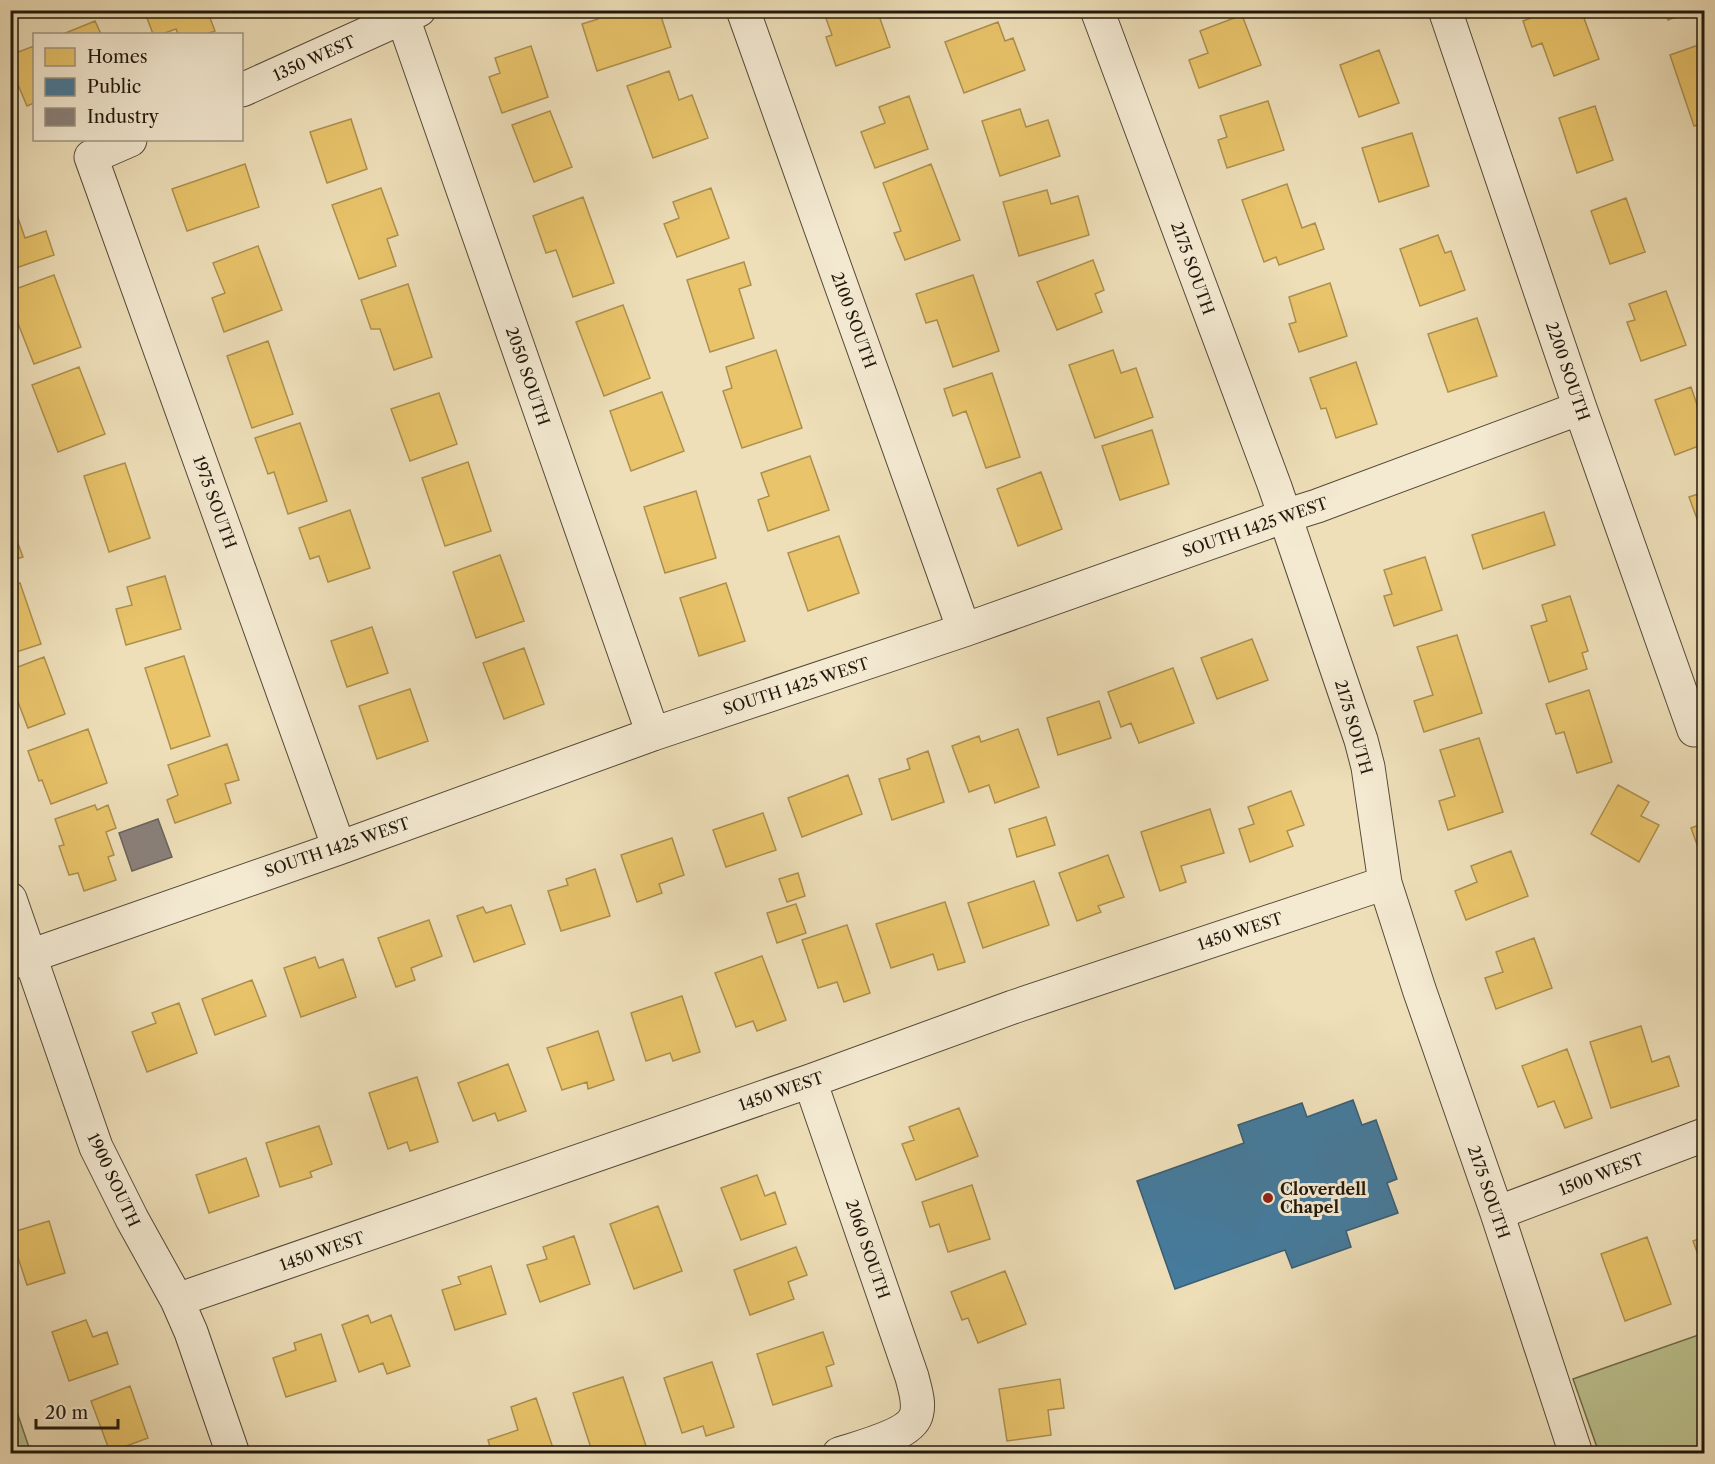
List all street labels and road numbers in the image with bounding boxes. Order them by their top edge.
street label: 1350 WEST [270,31,358,85]
street label: 2175 SOUTH [1167,219,1219,317]
street label: 2100 SOUTH [827,269,881,371]
street label: 2200 SOUTH [1542,319,1594,423]
street label: 2050 SOUTH [502,324,554,428]
street label: 1975 SOUTH [189,453,241,551]
street label: SOUTH 1425 WEST [1180,493,1330,561]
street label: SOUTH 1425 WEST [720,653,872,719]
street label: 2175 SOUTH [1331,677,1377,777]
street label: SOUTH 1425 WEST [262,813,412,881]
street label: 1450 WEST [1195,908,1285,954]
street label: 1450 WEST [736,1067,826,1115]
street label: 1900 SOUTH [83,1130,145,1230]
street label: 2175 SOUTH [1464,1143,1514,1241]
street label: 1500 WEST [1556,1149,1646,1199]
street label: 2060 SOUTH [842,1197,894,1301]
street label: 1450 WEST [277,1227,367,1275]

